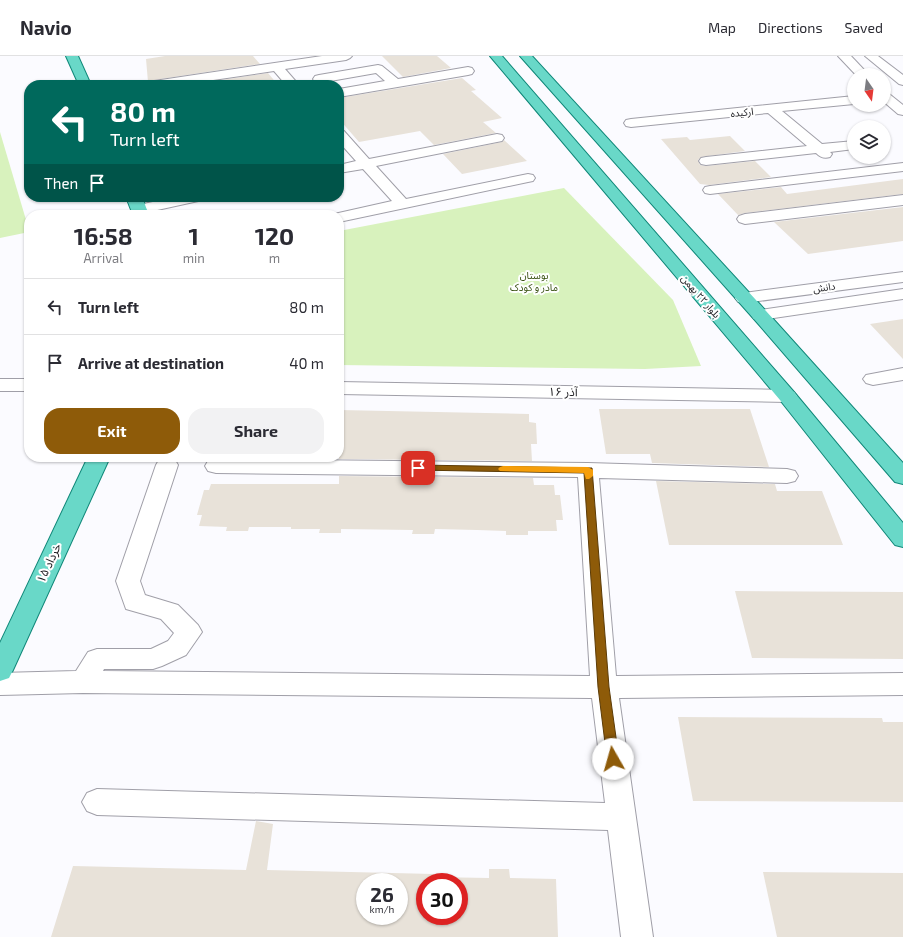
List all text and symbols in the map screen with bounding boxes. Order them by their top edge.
text: Navio [20,16,72,39]
text: Map [708,19,736,36]
text: Directions [758,19,823,36]
text: Saved [845,19,883,36]
north arrow [847,68,891,112]
map controls [847,68,891,164]
text: 80 m [110,94,176,128]
icon: left [44,96,96,148]
street label: ارکیده [730,105,754,120]
button: layers [847,120,891,164]
text: Turn left [110,128,180,150]
icon: arrive [86,172,108,194]
text: Then [44,174,78,192]
text: 16:58 [74,221,133,250]
text: 1 [189,221,199,250]
text: 120 [255,221,294,250]
text: Arrival [84,250,123,266]
text: min [183,250,205,266]
text: m [269,250,280,266]
park label: بوستان مادر و کودک [510,269,558,294]
street label: بلوار ۲۲ بهمن [678,272,723,321]
street label: دانش [812,279,836,295]
icon: left [44,296,66,318]
text: Turn left [78,298,139,316]
text: 80 m [289,298,324,316]
icon: arrive [44,352,66,374]
text: Arrive at destination [78,354,224,372]
text: 40 m [289,354,324,372]
street label: ۱۶ آذر [548,384,578,399]
button: Exit [44,408,180,454]
button: Share [188,408,324,454]
pin [401,451,435,485]
icon: arrive [407,457,429,479]
street label: ۱۵ خرداد [33,541,64,585]
position arrow [592,738,634,780]
speed limit sign: 30 [416,873,468,925]
text: 26 [370,882,394,906]
text: km/h [370,903,394,915]

